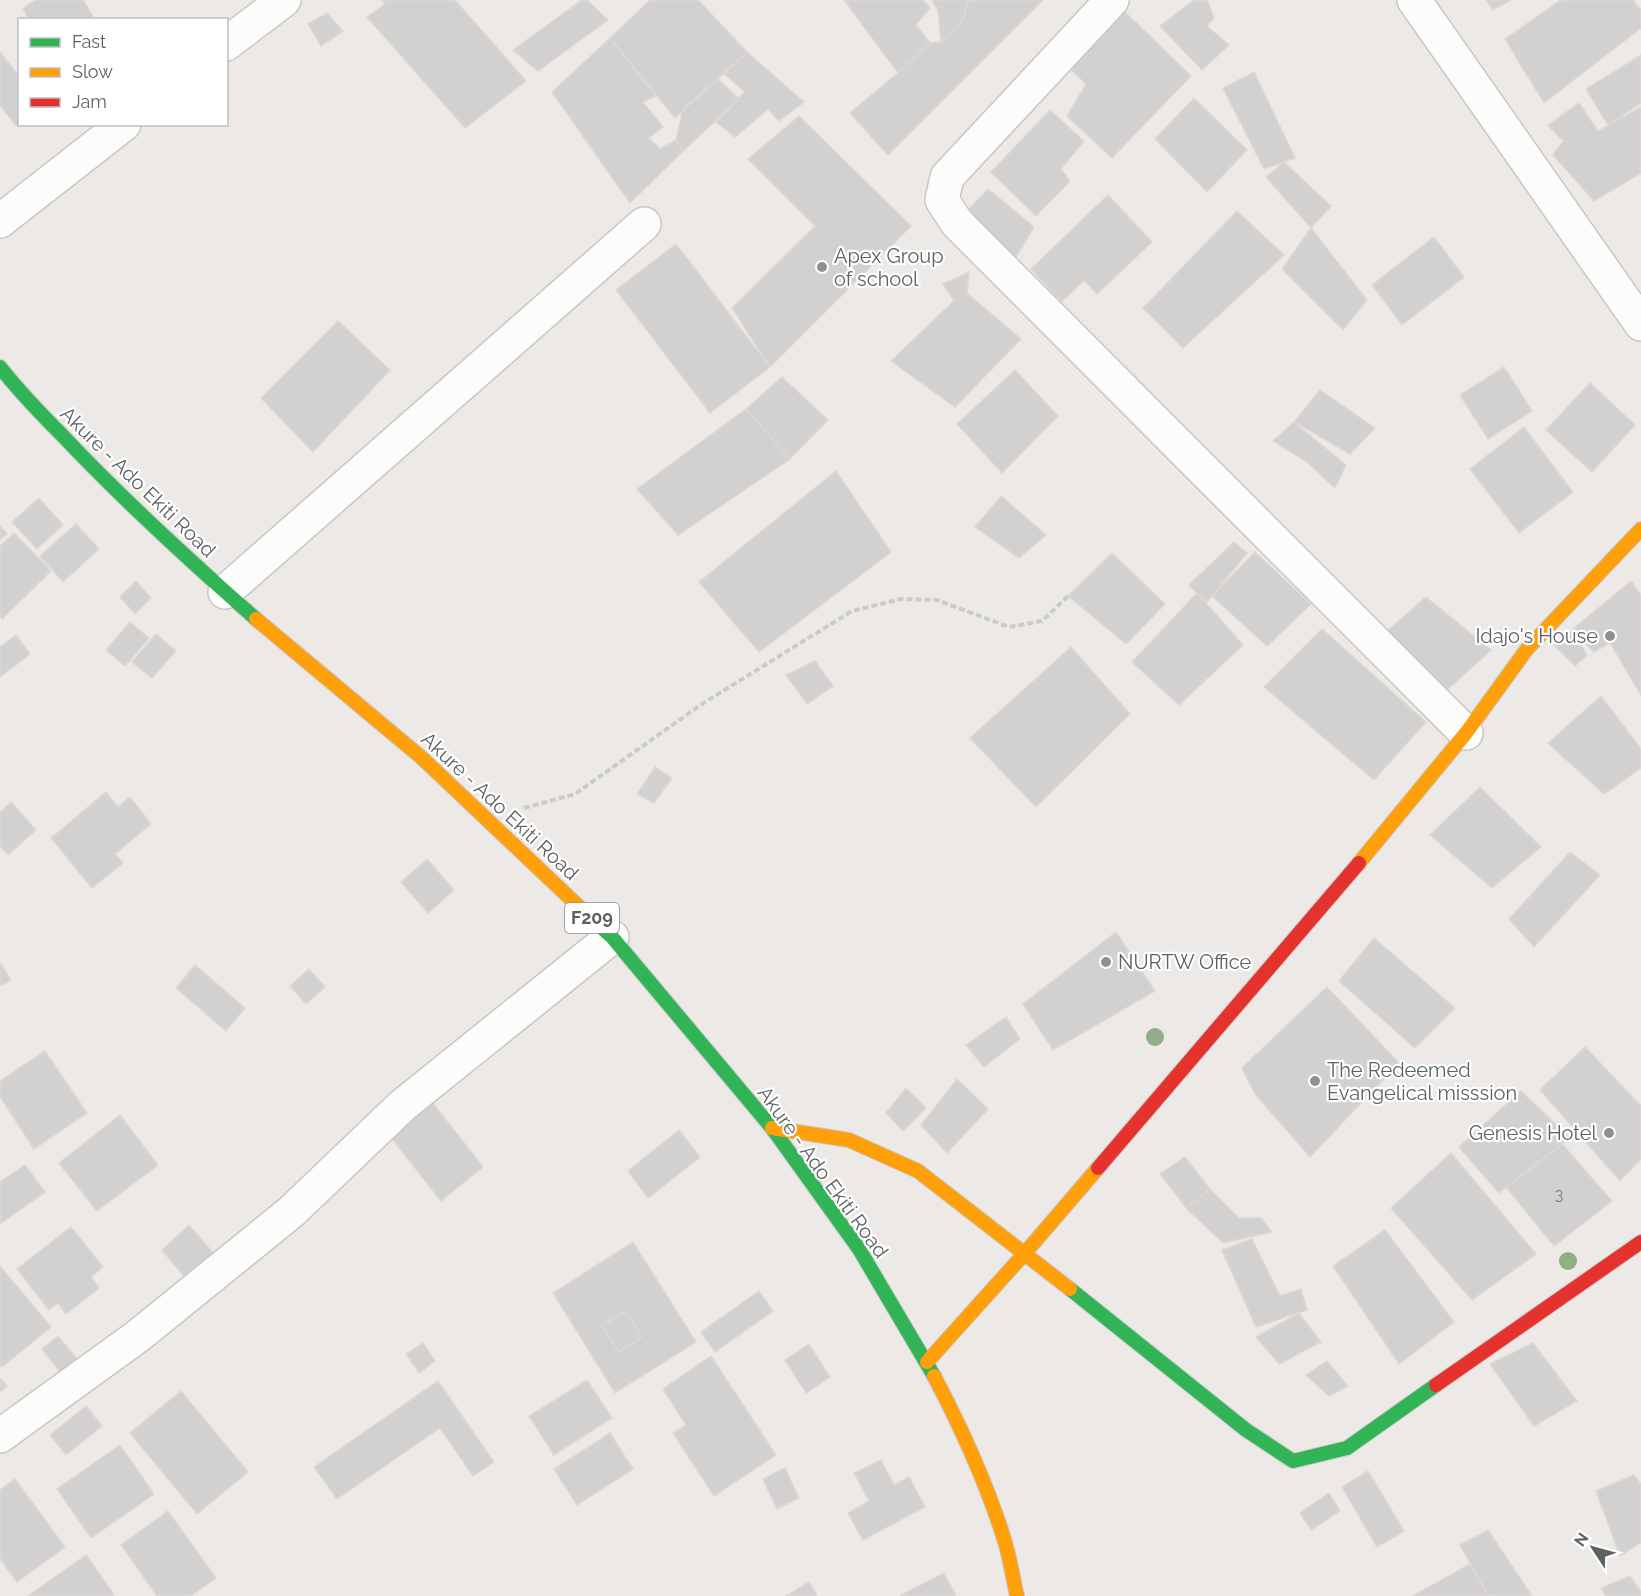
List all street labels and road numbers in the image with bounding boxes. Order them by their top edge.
street label: Akure - Ado Ekiti Road [55,402,221,562]
street label: Akure - Ado Ekiti Road [416,727,584,885]
road number: F209 [565,903,619,933]
street label: Akure - Ado Ekiti Road [753,1081,893,1263]

